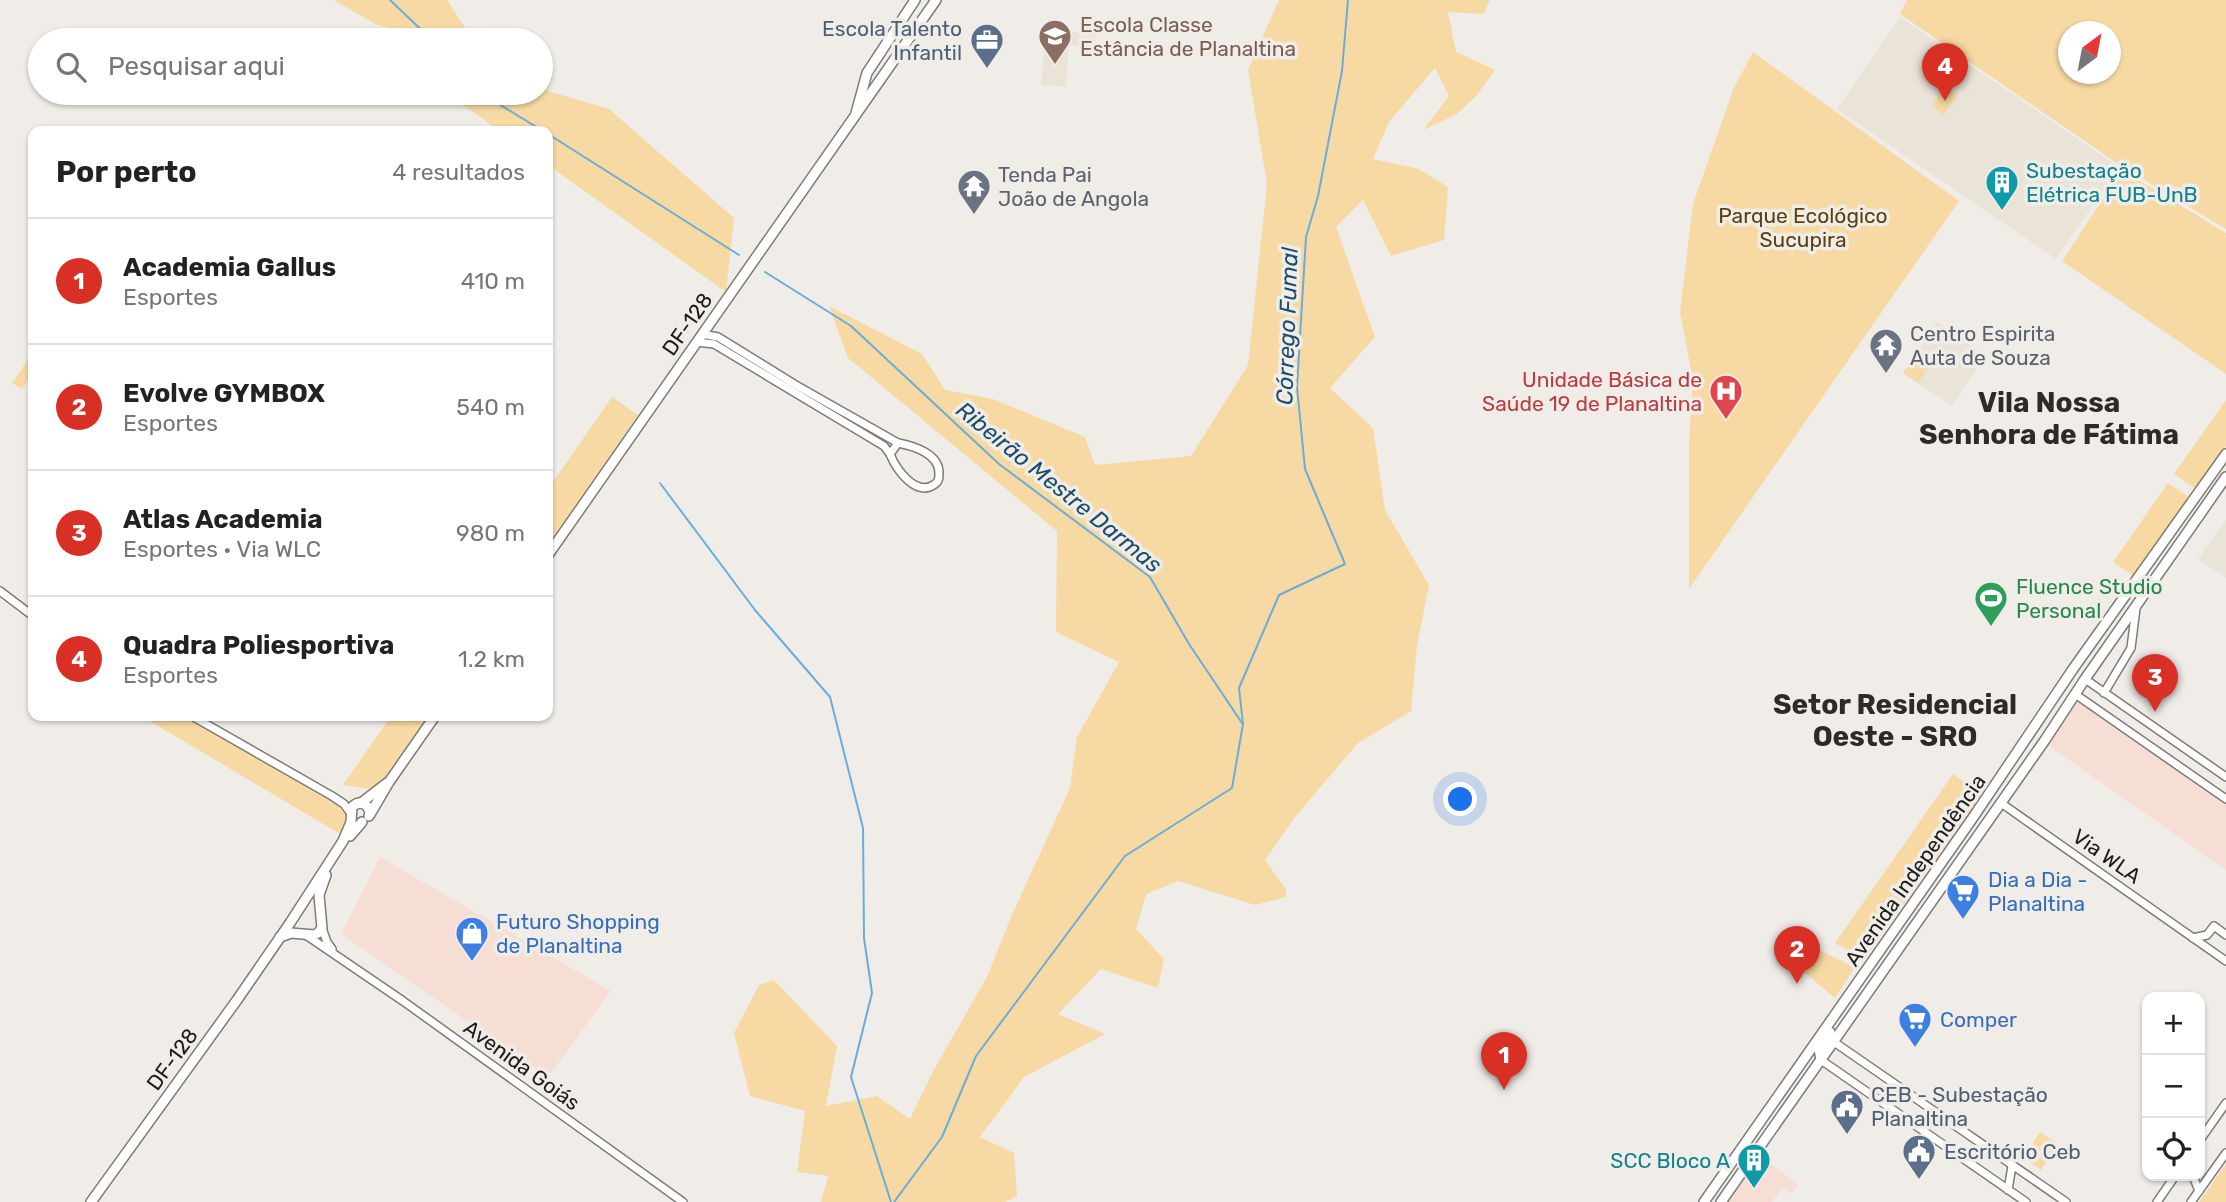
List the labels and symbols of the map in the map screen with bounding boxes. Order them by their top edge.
place label: Escola Classe Estância de Planaltina [1080,12,1296,61]
place label: Escola Talento Infantil [822,16,962,65]
school or university icon: Escola Classe Estância de Planaltina [1036,17,1074,66]
office icon: Escola Talento Infantil [968,21,1006,70]
north arrow [2058,21,2121,84]
pin: 4 [1922,43,1968,101]
place label: Subestação Elétrica FUB-UnB [2026,158,2198,207]
place label: Tenda Pai João de Angola [998,162,1149,211]
building icon: Subestação Elétrica FUB-UnB [1983,163,2021,212]
temple icon: Tenda Pai João de Angola [955,167,993,216]
park label: Parque Ecológico Sucupira [1718,203,1888,252]
water label: Córrego Fumal [1270,246,1304,405]
street label: DF-128 [657,288,717,360]
place label: Centro Espirita Auta de Souza [1910,321,2055,370]
temple icon: Centro Espirita Auta de Souza [1867,326,1905,375]
place label: Unidade Básica de Saúde 19 de Planaltina [1482,367,1702,416]
hospital icon: Unidade Básica de Saúde 19 de Planaltina [1707,372,1745,421]
district label: Vila Nossa Senhora de Fátima [1919,386,2179,451]
water label: Ribeirão Mestre Darmas [950,395,1168,579]
place label: Fluence Studio Personal [2016,574,2163,623]
sports icon: Fluence Studio Personal [1972,579,2010,628]
pin: 3 [2132,654,2178,712]
district label: Setor Residencial Oeste - SRO [1773,688,2017,753]
street label: Avenida Independência [1839,769,1991,971]
your location [1443,782,1477,816]
street label: Via WLA [2068,823,2146,889]
place label: Dia a Dia - Planaltina [1988,867,2087,916]
supermarket icon: Dia a Dia - Planaltina [1944,872,1982,921]
place label: Futuro Shopping de Planaltina [496,909,660,958]
shop icon: Futuro Shopping de Planaltina [453,914,491,963]
pin: 2 [1774,926,1820,984]
supermarket icon: Comper [1896,1000,1934,1049]
place label: Comper [1940,1007,2017,1032]
street label: Avenida Goiás [459,1015,585,1115]
street label: DF-128 [141,1023,203,1095]
pin: 1 [1481,1032,1527,1090]
place label: CEB - Subestação Planaltina [1871,1082,2048,1131]
public building icon: CEB - Subestação Planaltina [1828,1087,1866,1136]
public building icon: Escritório Ceb [1900,1132,1938,1181]
place label: Escritório Ceb [1944,1139,2081,1164]
building icon: SCC Bloco A [1735,1141,1773,1190]
place label: SCC Bloco A [1610,1148,1730,1173]

